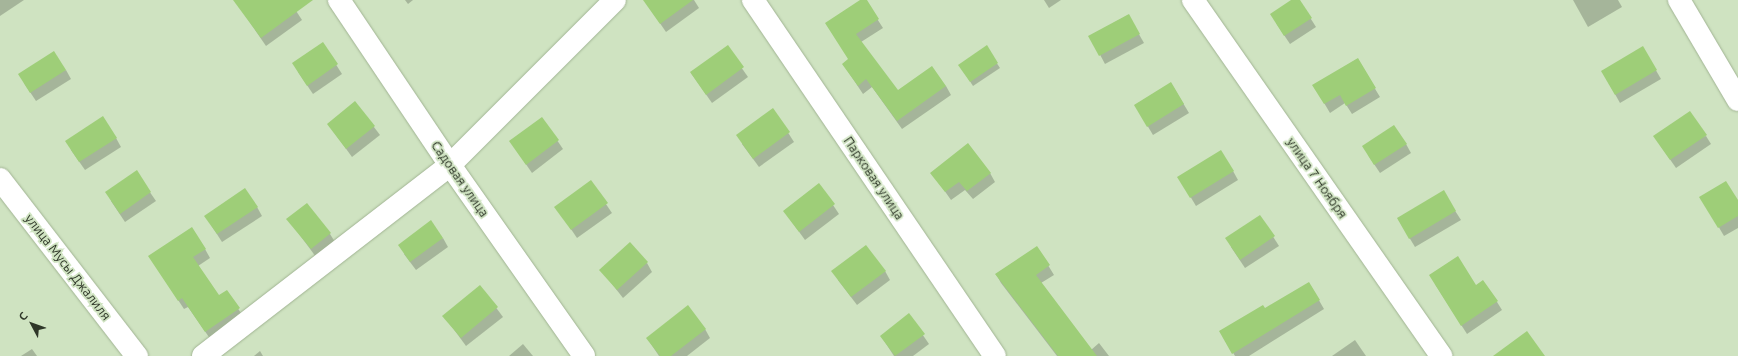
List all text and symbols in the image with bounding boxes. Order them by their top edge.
street label: Парковая улица [840,134,908,222]
street label: улица 7 Ноября [1283,135,1351,221]
street label: Садовая улица [428,138,492,220]
street label: улица Мусы Джалиля [22,211,114,323]
north arrow [12,304,52,344]
text: С [16,310,30,323]

